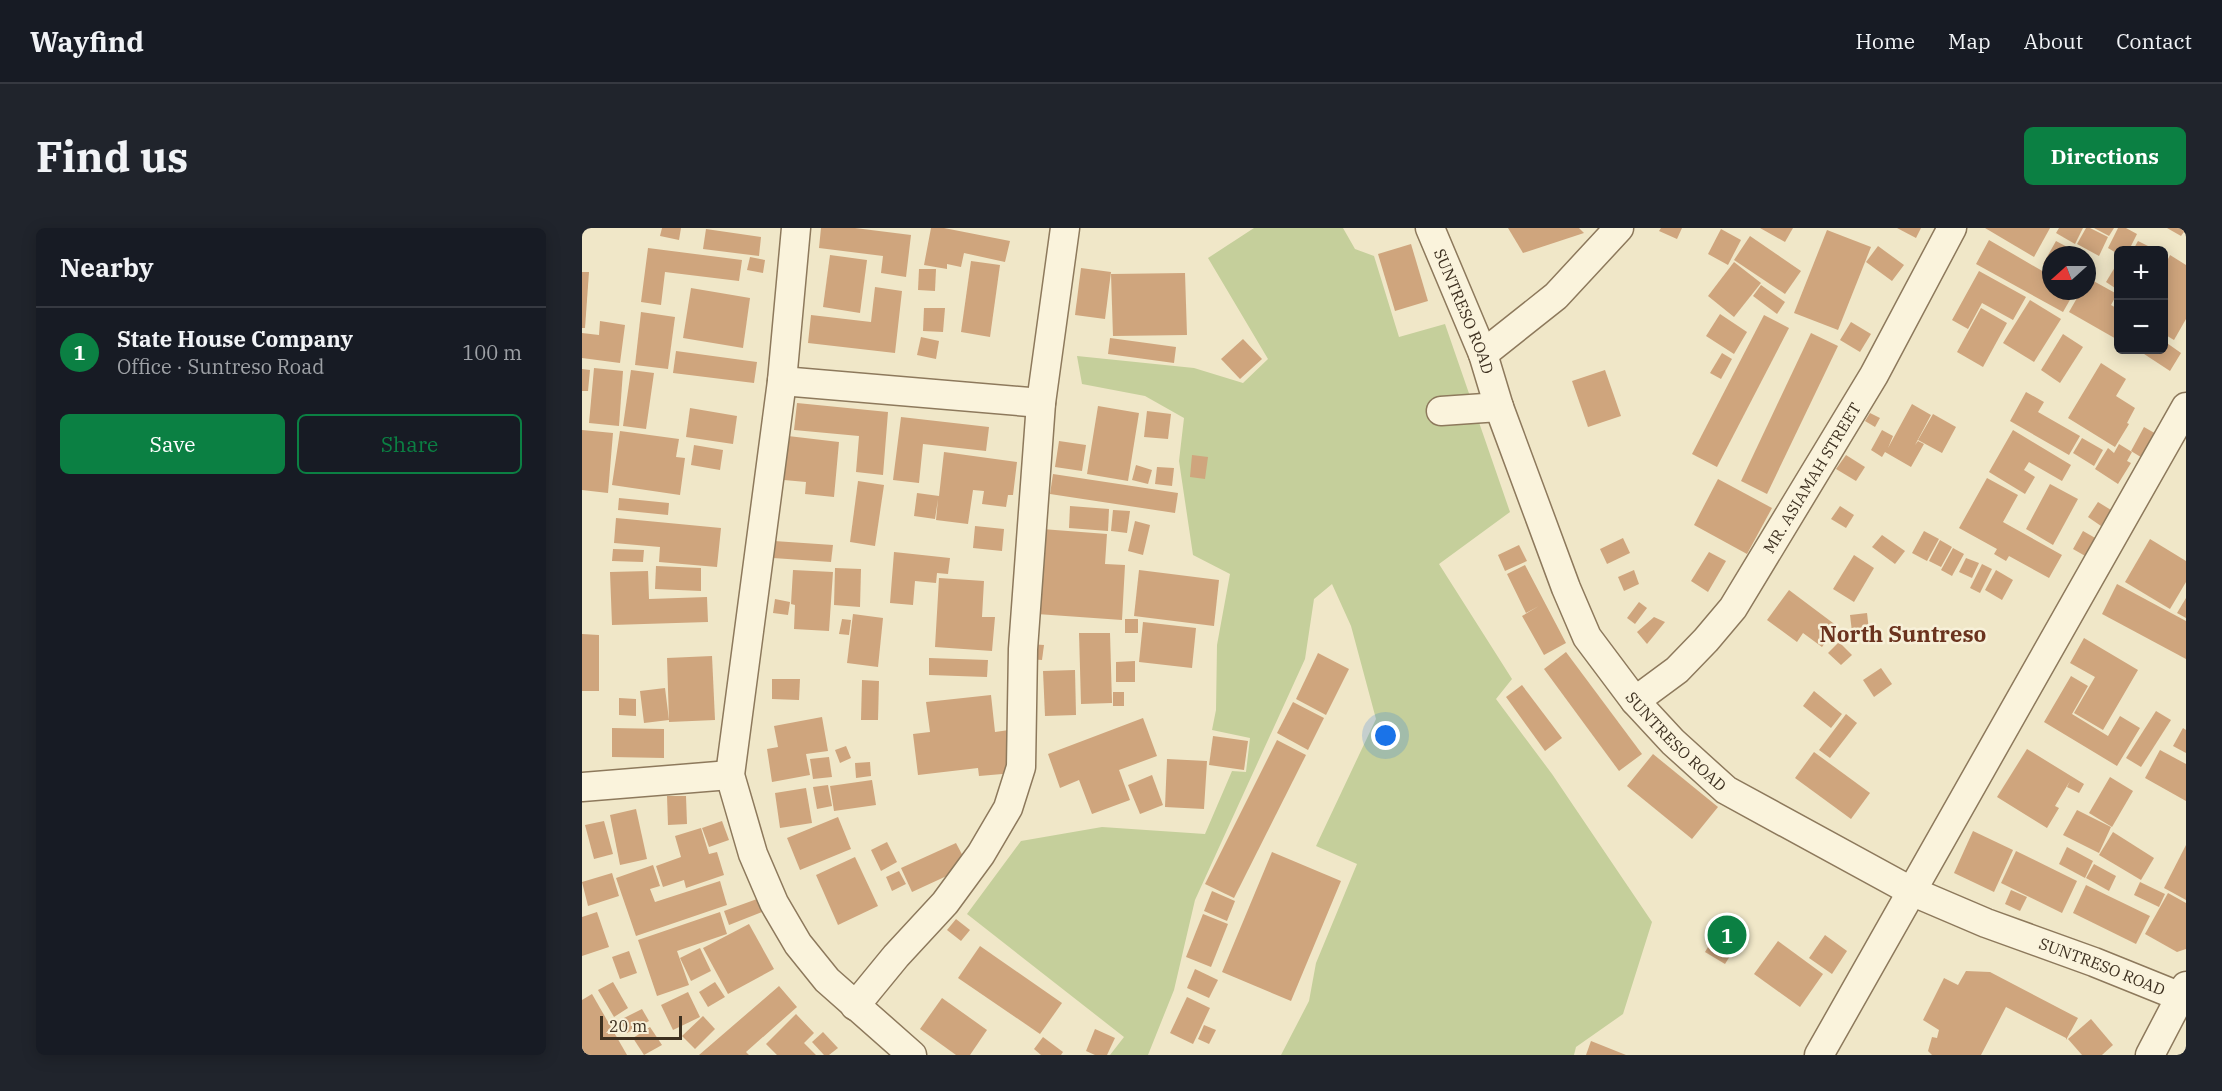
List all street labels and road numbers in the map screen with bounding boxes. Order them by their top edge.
street label: SUNTRESO ROAD [1430,245,1498,376]
street label: MR. ASIAMAH STREET [1759,399,1865,557]
street label: SUNTRESO ROAD [1621,688,1731,795]
street label: SUNTRESO ROAD [2036,933,2168,1000]

